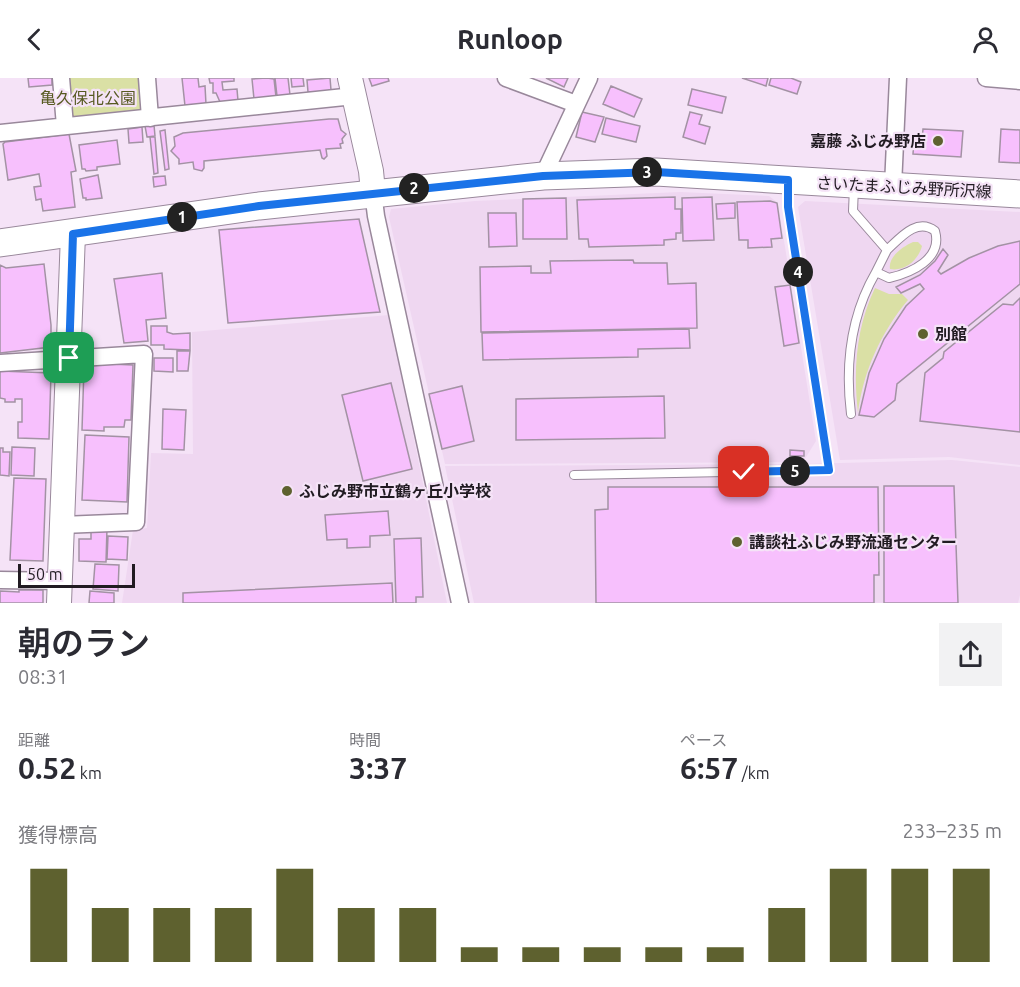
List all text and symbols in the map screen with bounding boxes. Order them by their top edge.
icon: back [18,23,51,56]
icon: person [969,23,1002,56]
text: Runloop [457,24,563,54]
park label: 亀久保北公園 [40,89,136,107]
place label: 嘉藤 ふじみ野店 [810,132,926,150]
marker: 嘉藤 ふじみ野店 [931,134,945,148]
pin: 3 [632,157,662,187]
text: 3 [642,163,652,181]
pin: 2 [399,173,429,203]
street label: さいたまふじみ野所沢線 [816,173,992,201]
text: 2 [409,179,419,197]
pin: 1 [167,202,197,232]
text: 1 [177,208,187,226]
pin: 4 [783,257,813,287]
text: 4 [793,263,803,281]
place label: 別館 [935,325,967,343]
marker: 別館 [916,327,930,341]
pin [43,332,94,383]
icon: arrive [52,341,85,374]
pin [718,446,769,497]
icon: check [727,455,760,488]
pin: 5 [780,456,810,486]
text: 5 [790,462,800,480]
place label: ふじみ野市立鶴ヶ丘小学校 [299,482,491,500]
marker: ふじみ野市立鶴ヶ丘小学校 [280,484,294,498]
place label: 講談社ふじみ野流通センター [749,533,957,551]
marker: 講談社ふじみ野流通センター [730,535,744,549]
scale bar [18,561,135,588]
text: 50 m [27,565,63,583]
button: share [939,623,1002,686]
text: 朝のラン [18,624,150,661]
text: 08:31 [18,665,68,688]
text: 距離 [18,731,50,749]
text: 時間 [349,731,381,749]
text: ペース [680,731,727,749]
text: 0.52 [18,751,76,785]
text: 3:37 [349,751,407,785]
text: 6:57 [680,751,738,785]
text: km [76,764,102,782]
text: /km [738,764,770,782]
text: 233–235 m [903,819,1002,842]
text: 獲得標高 [18,823,98,846]

